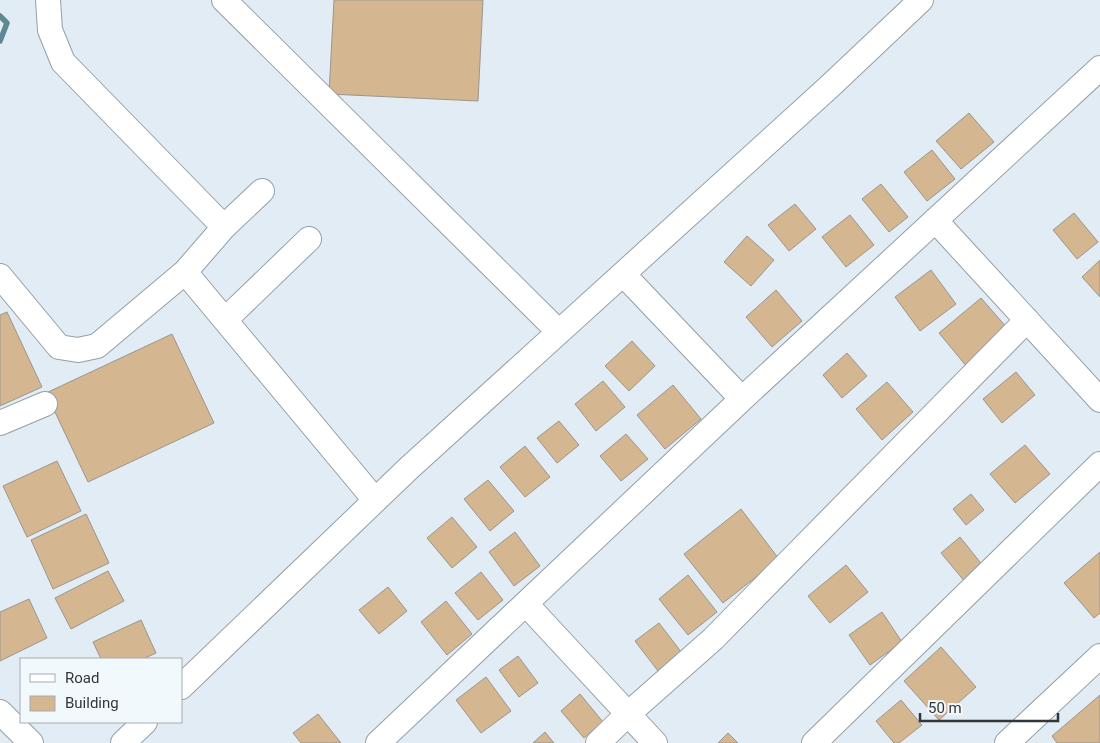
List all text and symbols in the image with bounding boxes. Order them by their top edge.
legend [20,658,182,723]
text: Road [65,669,99,687]
scale bar [920,690,1058,722]
text: Building [65,694,119,712]
text: 50 m [928,699,962,717]

